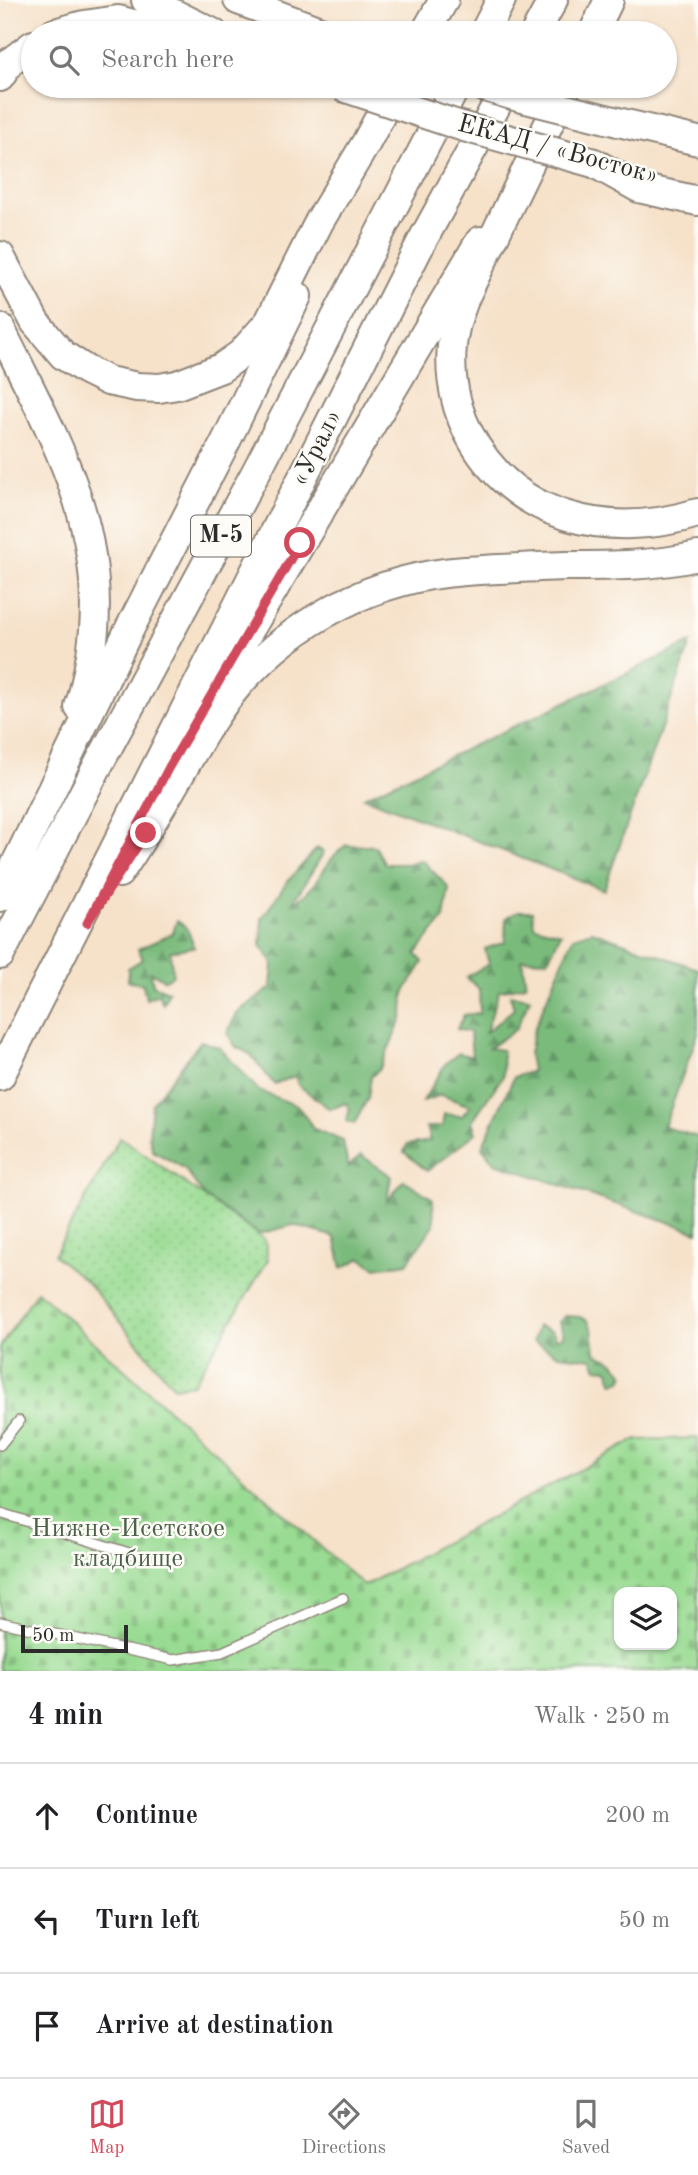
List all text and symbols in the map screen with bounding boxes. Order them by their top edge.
search box [21,21,677,98]
icon: search [45,41,83,79]
text: Search here [101,47,234,73]
street label: ЕКАД / «Восток» [455,111,661,189]
street label: «Урал» [287,405,347,491]
road number: М-5 [191,516,251,556]
route start [284,527,315,558]
route end [130,817,161,848]
park label: Нижне-Исетское кладбище [31,1516,225,1572]
map controls [614,1587,677,1650]
button: layers [614,1587,677,1650]
scale bar [21,1622,128,1654]
text: 50 m [32,1627,74,1646]
text: 4 min [28,1701,103,1731]
text: Walk · 250 m [534,1705,670,1728]
icon: ahead [28,1797,66,1835]
text: Continue [95,1803,198,1829]
text: 200 m [605,1804,670,1827]
icon: left [28,1902,66,1940]
text: Turn left [95,1908,200,1934]
text: 50 m [619,1909,670,1932]
icon: arrive [28,2007,66,2045]
text: Arrive at destination [95,2013,334,2039]
tab: Map [88,2095,126,2160]
tab: Directions [302,2095,386,2160]
tab: Saved [562,2095,610,2160]

